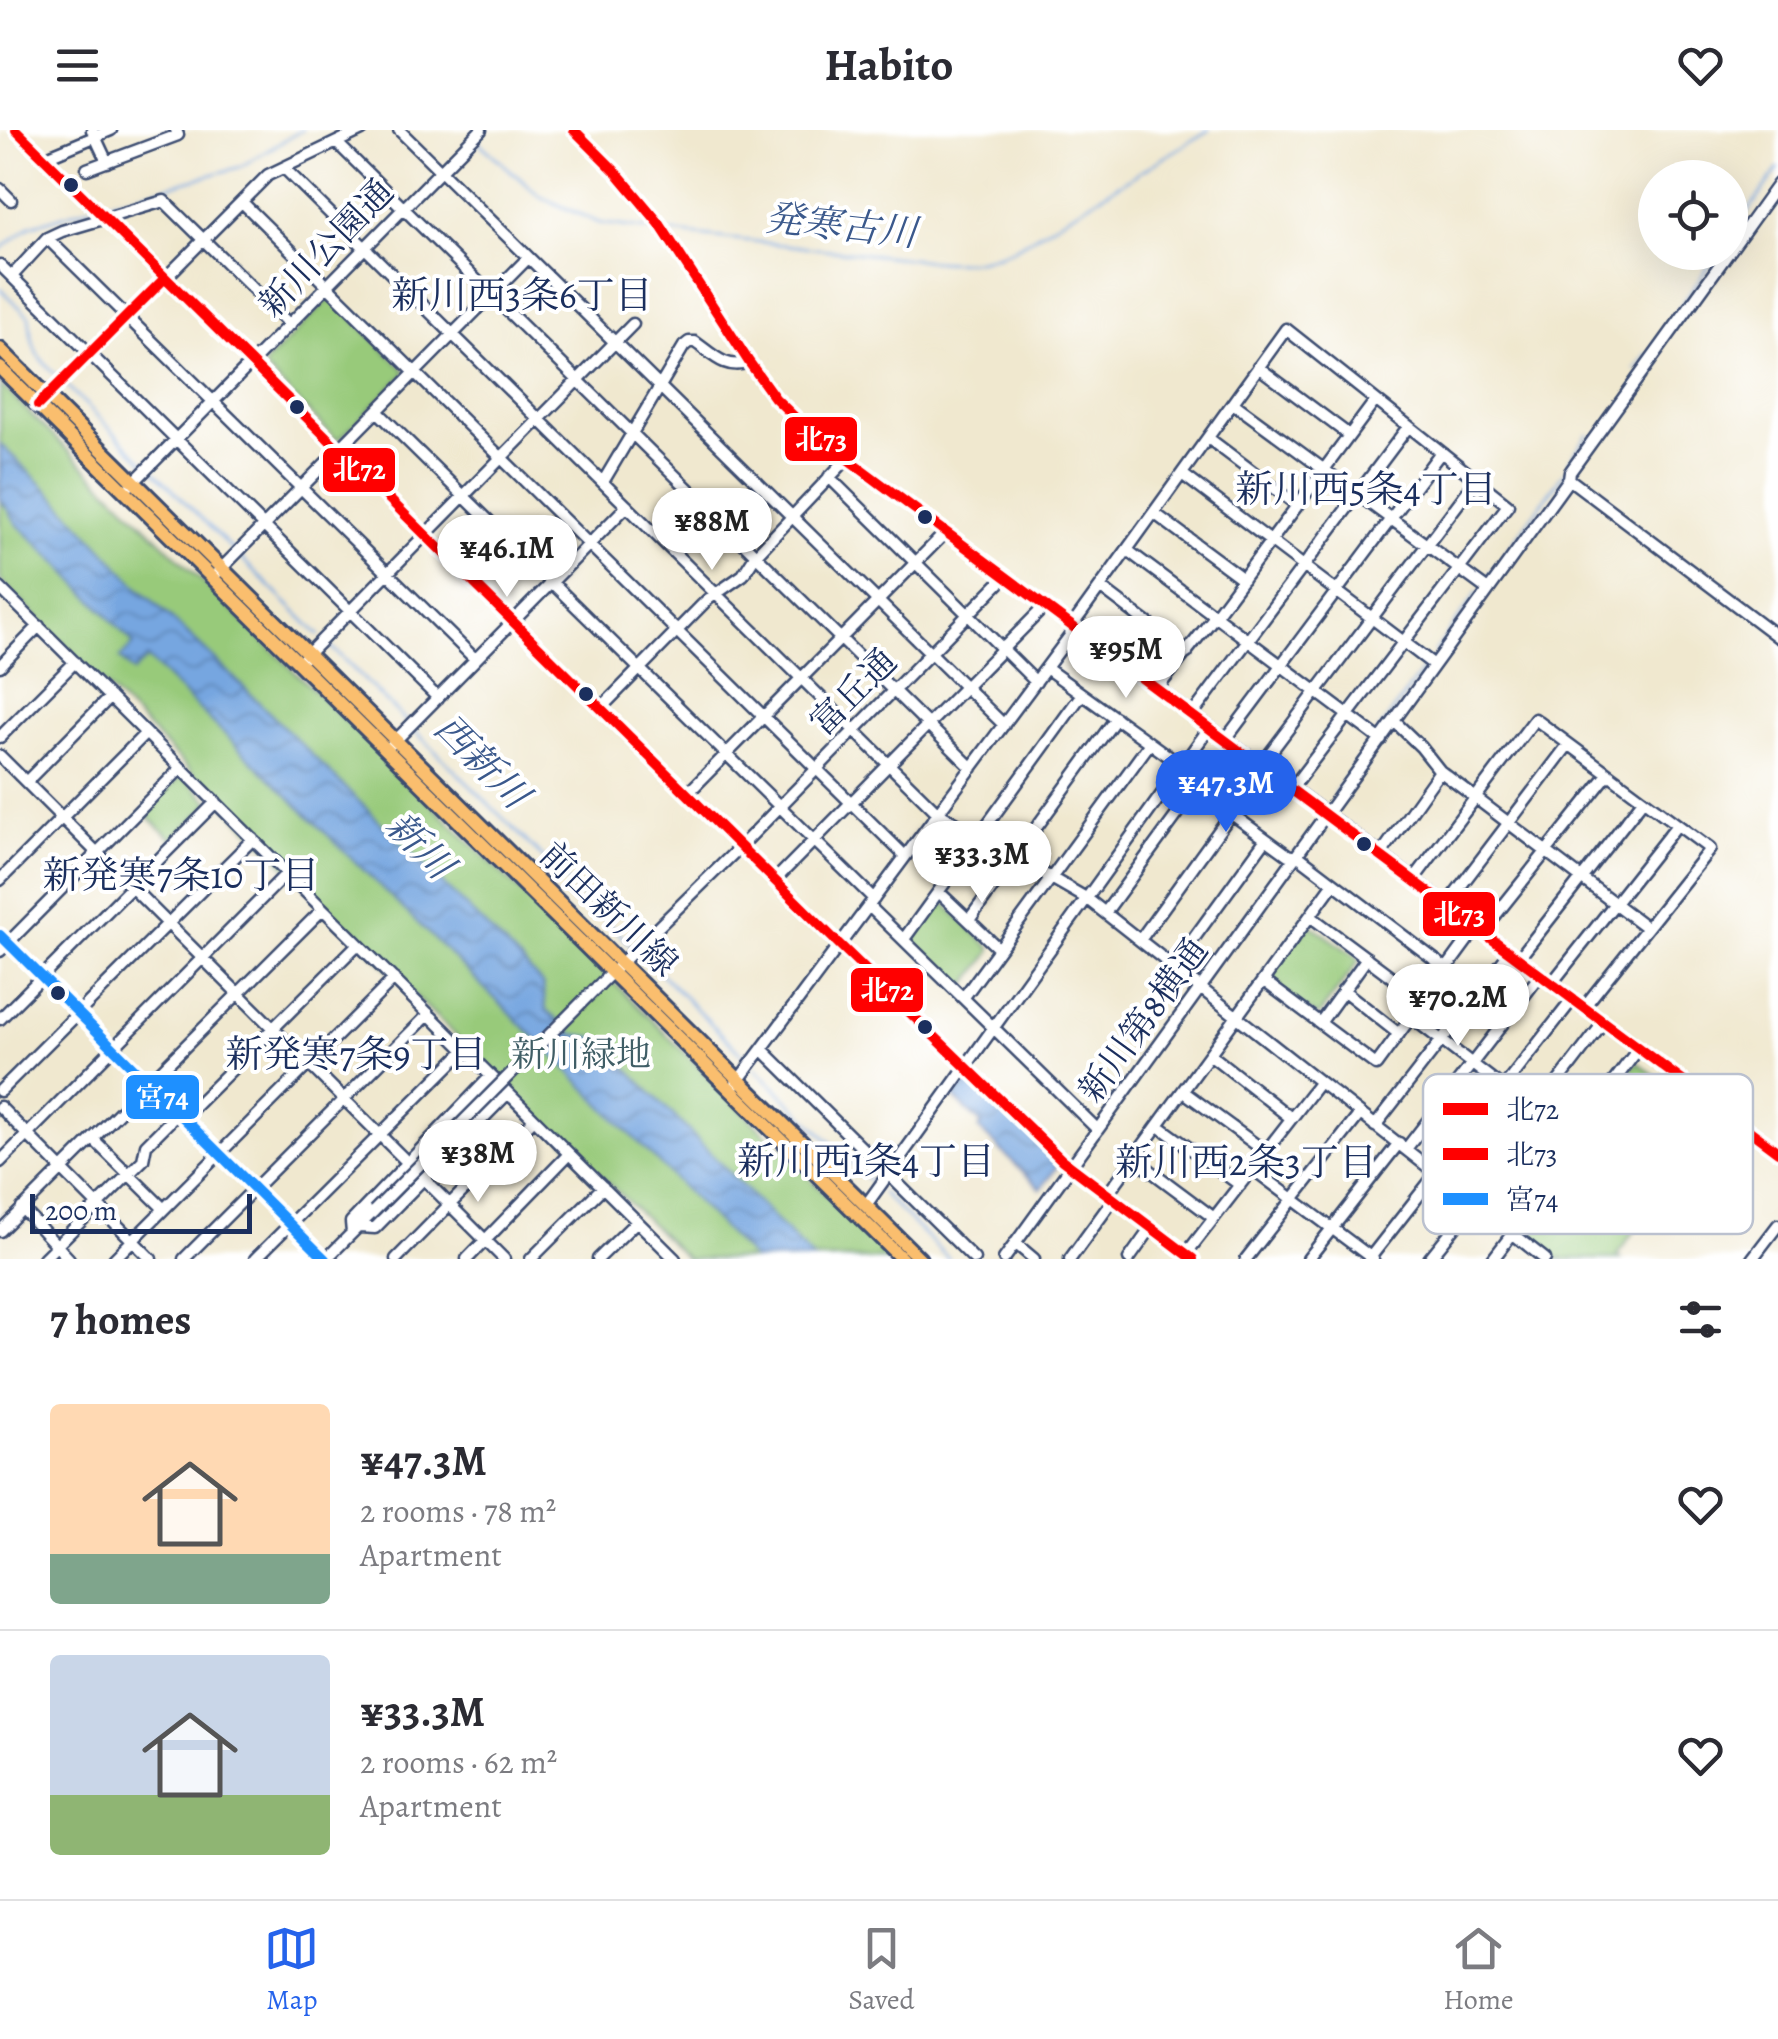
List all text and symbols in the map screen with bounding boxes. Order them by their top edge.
text: Habito [824,34,954,96]
icon: menu [50,38,105,93]
icon: heart [1673,38,1728,93]
map controls [1638,160,1748,270]
button: locate [1638,160,1748,270]
street label: 新川公園通 [248,168,404,328]
unlabelled marker [61,175,81,195]
water label: 発寒古川 [763,191,923,259]
district label: 新川西3条6丁目 [391,269,653,321]
unlabelled marker [287,397,307,417]
line badge: 北73 [783,415,859,463]
text: 北73 [795,421,847,459]
line badge: 北72 [321,446,397,494]
text: 北72 [332,451,386,489]
district label: 新川西5条4丁目 [1235,463,1497,515]
pin: ¥88M [653,488,771,573]
text: ¥88M [674,498,750,542]
unlabelled marker [915,507,935,527]
pin: ¥46.1M [426,515,588,600]
text: ¥46.1M [459,525,555,569]
pin: ¥95M [1067,616,1185,701]
text: ¥95M [1089,626,1163,670]
street label: 富丘通 [799,638,907,746]
unlabelled marker [576,684,596,704]
water label: 西新川 [423,702,544,823]
pin: ¥47.3M [1145,750,1307,835]
text: ¥47.3M [1178,760,1274,804]
water label: 新川 [375,800,468,893]
pin: ¥33.3M [901,821,1063,906]
street label: 前田新川線 [529,831,689,987]
text: ¥33.3M [934,831,1030,875]
unlabelled marker [1354,834,1374,854]
district label: 新発寒7条10丁目 [42,849,320,901]
line badge: 北73 [1421,890,1497,938]
text: 北73 [1433,896,1485,934]
street label: 新川第8横通 [1067,928,1219,1112]
pin: ¥70.2M [1377,964,1539,1049]
line badge: 北72 [849,966,925,1014]
text: 北72 [860,972,914,1010]
text: ¥70.2M [1408,974,1508,1018]
unlabelled marker [48,983,68,1003]
unlabelled marker [915,1017,935,1037]
district label: 新発寒7条9丁目 [225,1028,487,1080]
park label: 新川緑地 [511,1030,651,1078]
line badge: 宮74 [124,1073,201,1121]
legend [1423,1074,1753,1234]
text: 宮74 [135,1079,189,1117]
text: 北72 [1506,1091,1559,1129]
pin: ¥38M [419,1120,537,1205]
text: ¥38M [441,1130,515,1174]
district label: 新川西1条4丁目 [737,1135,995,1187]
district label: 新川西2条3丁目 [1115,1136,1377,1188]
text: 北73 [1506,1136,1557,1174]
text: 宮74 [1506,1181,1558,1219]
scale bar [30,1189,252,1234]
text: 200 m [45,1192,117,1230]
text: 7 homes [50,1291,191,1348]
icon: filters [1673,1292,1728,1347]
text: ¥47.3M [360,1432,487,1489]
icon: home [130,1444,250,1564]
icon: heart [1673,1477,1728,1532]
text: 2 rooms · 78 m² [360,1489,556,1533]
text: Apartment [360,1533,502,1577]
text: ¥33.3M [360,1683,485,1740]
icon: home [130,1695,250,1815]
icon: heart [1673,1728,1728,1783]
text: 2 rooms · 62 m² [360,1740,557,1784]
text: Apartment [360,1784,502,1828]
tab: Map [264,1921,319,2019]
tab: Saved [848,1921,915,2019]
tab: Home [1443,1921,1514,2019]

